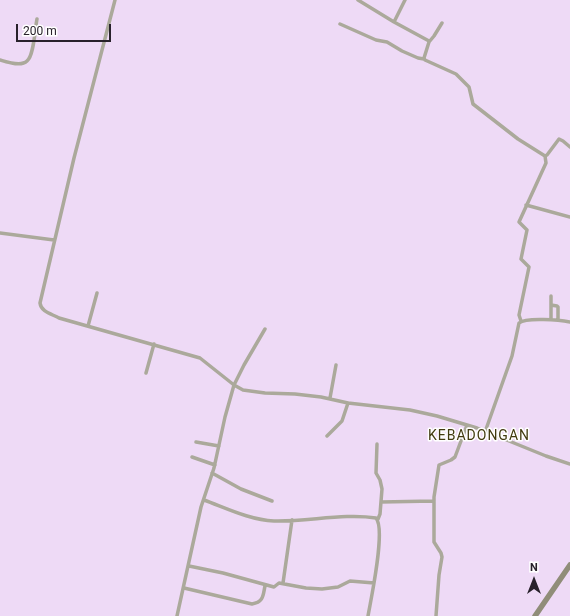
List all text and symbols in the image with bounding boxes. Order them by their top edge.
scale bar [18,16,113,42]
text: 200 m [23,24,57,38]
district label: KEBADONGAN [428,428,530,444]
north arrow [514,560,554,600]
text: N [530,561,538,574]

